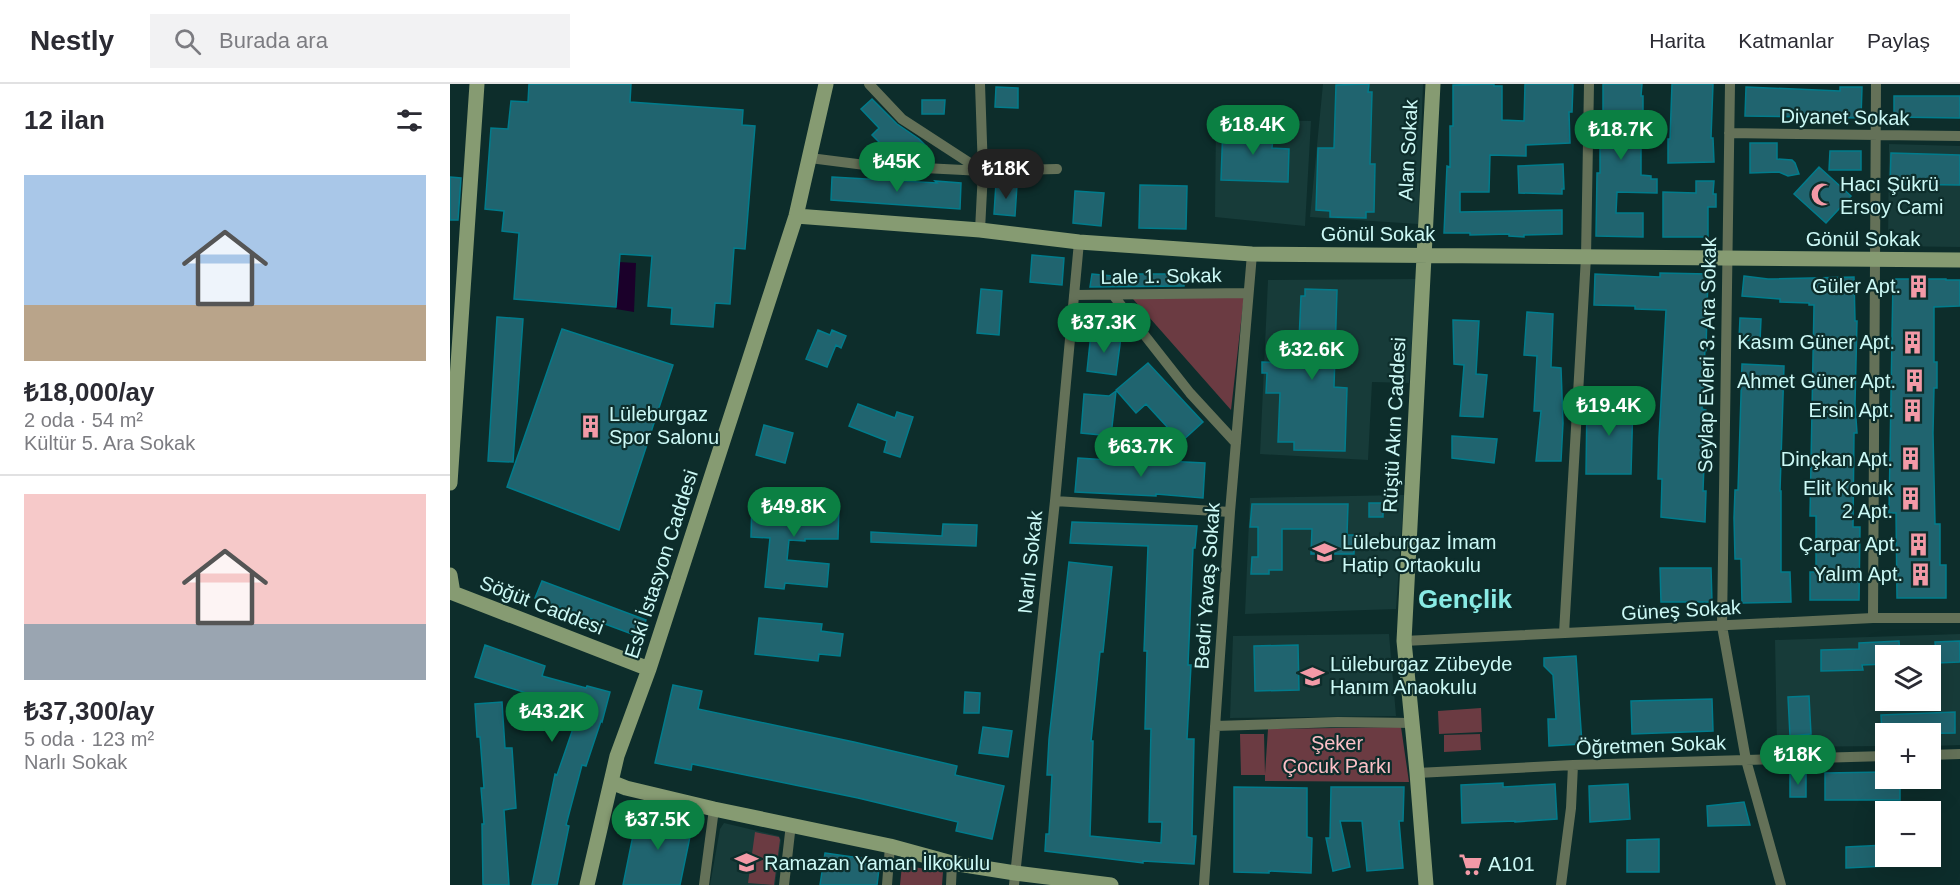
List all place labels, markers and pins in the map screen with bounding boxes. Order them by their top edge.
pin: ₺18.4K [1204,105,1302,156]
pin: ₺18.7K [1572,110,1670,161]
pin: ₺45K [861,142,933,193]
pin: ₺18K [970,149,1042,200]
place label: Hacı Şükrü Ersoy Cami [1840,173,1943,218]
mosque icon: Hacı Şükrü Ersoy Cami [1809,182,1835,208]
building icon: Güler Apt. [1906,273,1932,299]
place label: Güler Apt. [1812,275,1901,297]
pin: ₺37.3K [1055,303,1153,354]
building icon: Kasım Güner Apt. [1900,329,1926,355]
pin: ₺32.6K [1263,330,1361,381]
place label: Kasım Güner Apt. [1737,331,1895,353]
building icon: Ahmet Güner Apt. [1901,368,1927,394]
place label: Ahmet Güner Apt. [1737,370,1896,392]
pin: ₺19.4K [1560,386,1658,437]
building icon: Ersin Apt. [1899,397,1925,423]
place label: Ersin Apt. [1808,399,1894,421]
place label: Lüleburgaz Spor Salonu [609,403,719,448]
building icon: Lüleburgaz Spor Salonu [578,413,604,439]
pin: ₺63.7K [1092,427,1190,478]
building icon: Dinçkan Apt. [1898,446,1924,472]
place label: Dinçkan Apt. [1781,448,1893,470]
place label: Elit Konuk 2 Apt. [1803,477,1894,522]
building icon: Elit Konuk 2 Apt. [1898,486,1924,512]
pin: ₺49.8K [745,487,843,538]
place label: Lüleburgaz İmam Hatip Ortaokulu [1342,531,1497,576]
building icon: Çarpar Apt. [1905,531,1931,557]
place label: Çarpar Apt. [1799,533,1900,555]
school or university icon: Lüleburgaz İmam Hatip Ortaokulu [1311,540,1337,566]
building icon: Yalım Apt. [1908,561,1934,587]
place label: Yalım Apt. [1813,563,1903,585]
place label: Lüleburgaz Zübeyde Hanım Anaokulu [1330,653,1512,698]
school or university icon: Lüleburgaz Zübeyde Hanım Anaokulu [1299,663,1325,689]
pin: ₺43.2K [503,692,601,743]
pin: ₺18K [1762,735,1834,786]
pin: ₺37.5K [609,800,707,851]
school or university icon: Ramazan Yaman İlkokulu [733,850,759,876]
supermarket icon: A101 [1457,851,1483,877]
place label: Ramazan Yaman İlkokulu [764,852,990,874]
place label: A101 [1488,853,1535,875]

